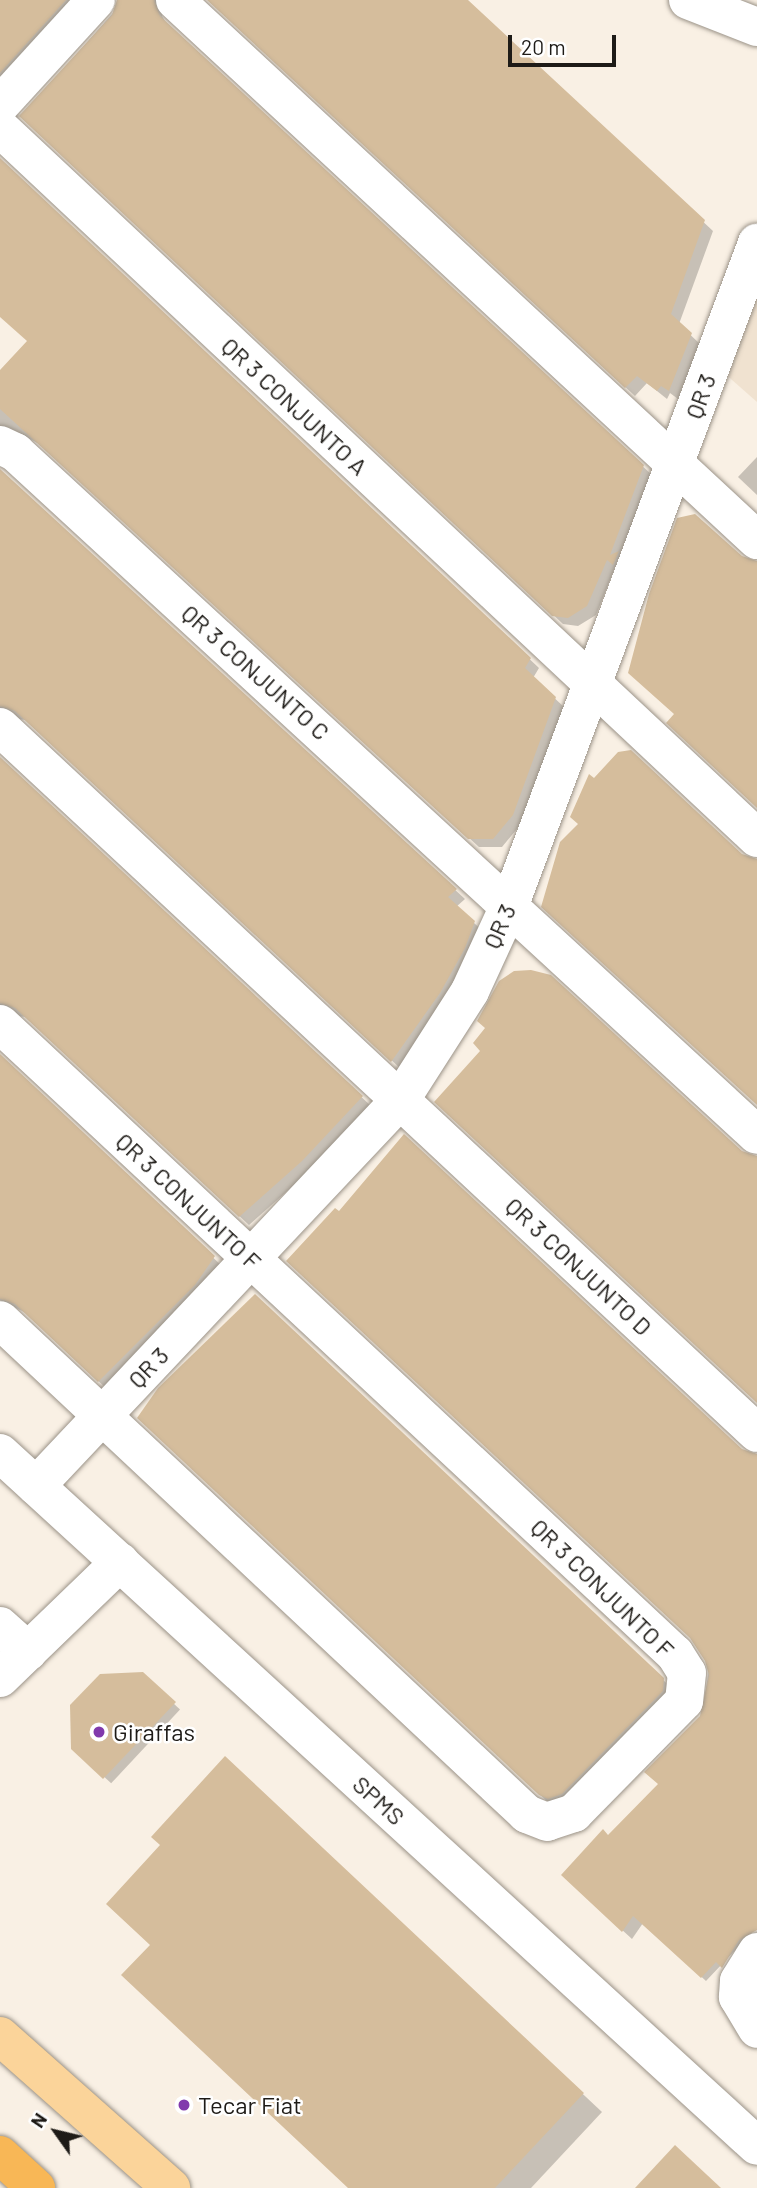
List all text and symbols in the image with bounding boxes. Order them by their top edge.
scale bar [512,21,620,65]
text: 20 m [521,34,566,59]
street label: QR 3 CONJUNTO A [216,331,374,481]
street label: QR 3 [679,370,721,422]
street label: QR 3 CONJUNTO C [176,598,336,746]
street label: QR 3 [477,899,521,953]
street label: QR 3 CONJUNTO F [111,1126,267,1276]
street label: QR 3 CONJUNTO D [500,1191,658,1341]
street label: QR 3 [122,1341,174,1393]
street label: QR 3 CONJUNTO F [525,1512,681,1664]
place label: Giraffas [113,1718,195,1746]
marker: Giraffas [91,1724,107,1740]
street label: SPMS [347,1769,411,1831]
place label: Tecar Fiat [198,2091,302,2119]
north arrow [21,2097,91,2167]
marker: Tecar Fiat [176,2097,192,2113]
text: N [25,2108,51,2132]

